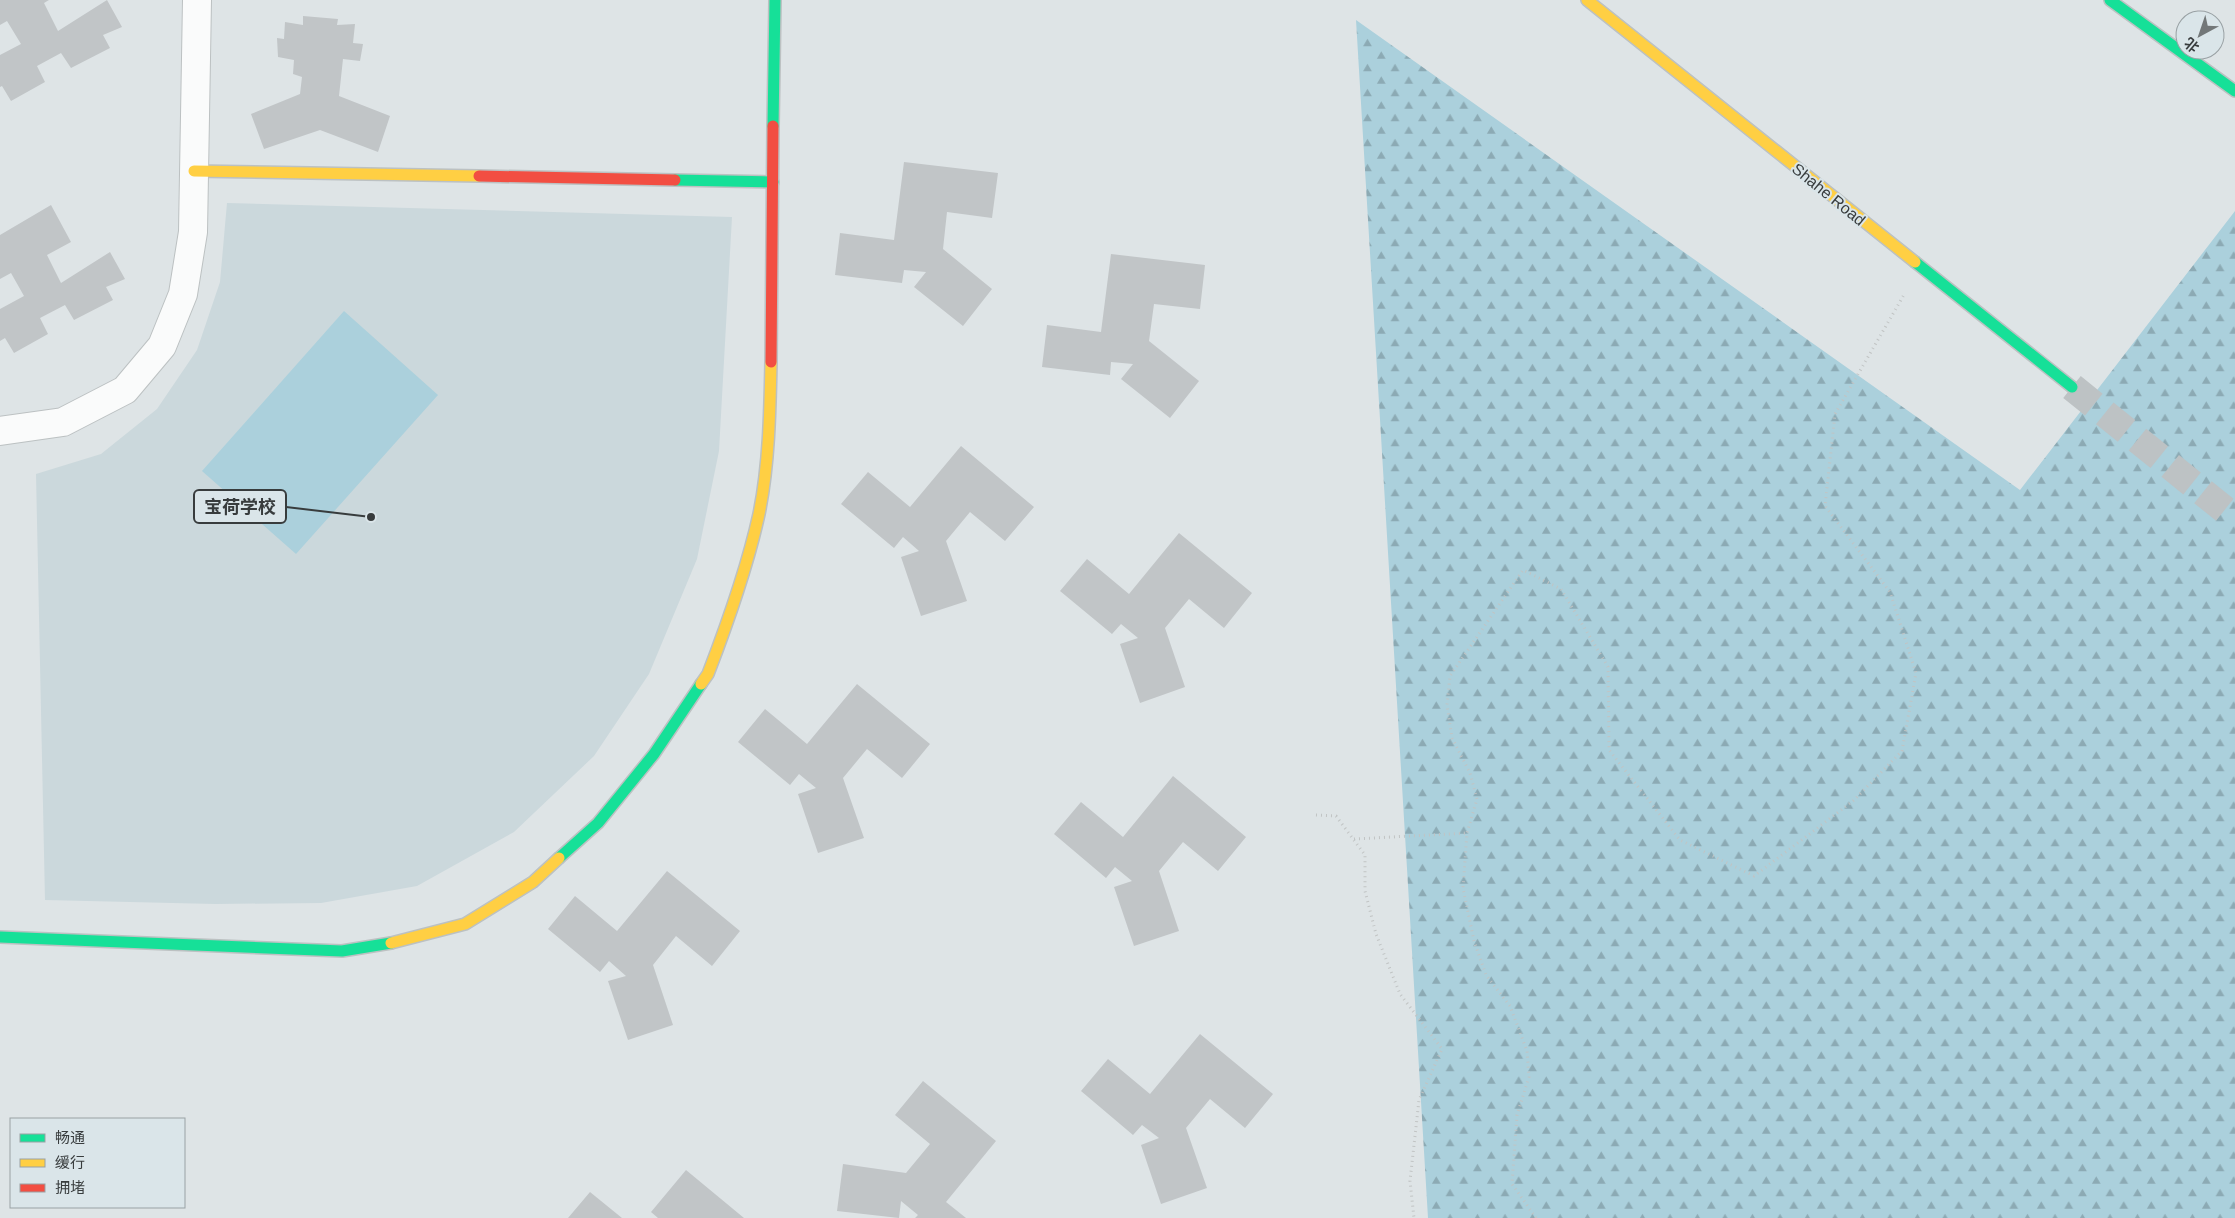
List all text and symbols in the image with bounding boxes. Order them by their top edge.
north arrow [2175,10,2225,60]
text: 北 [2181,34,2202,56]
street label: Shahe Road [1789,160,1869,229]
callout: 宝荷学校 [194,490,286,523]
text: 宝荷学校 [204,497,276,517]
legend [10,1118,185,1208]
text: 畅通 [55,1129,85,1146]
text: 缓行 [55,1154,85,1171]
text: 拥堵 [55,1179,85,1196]

